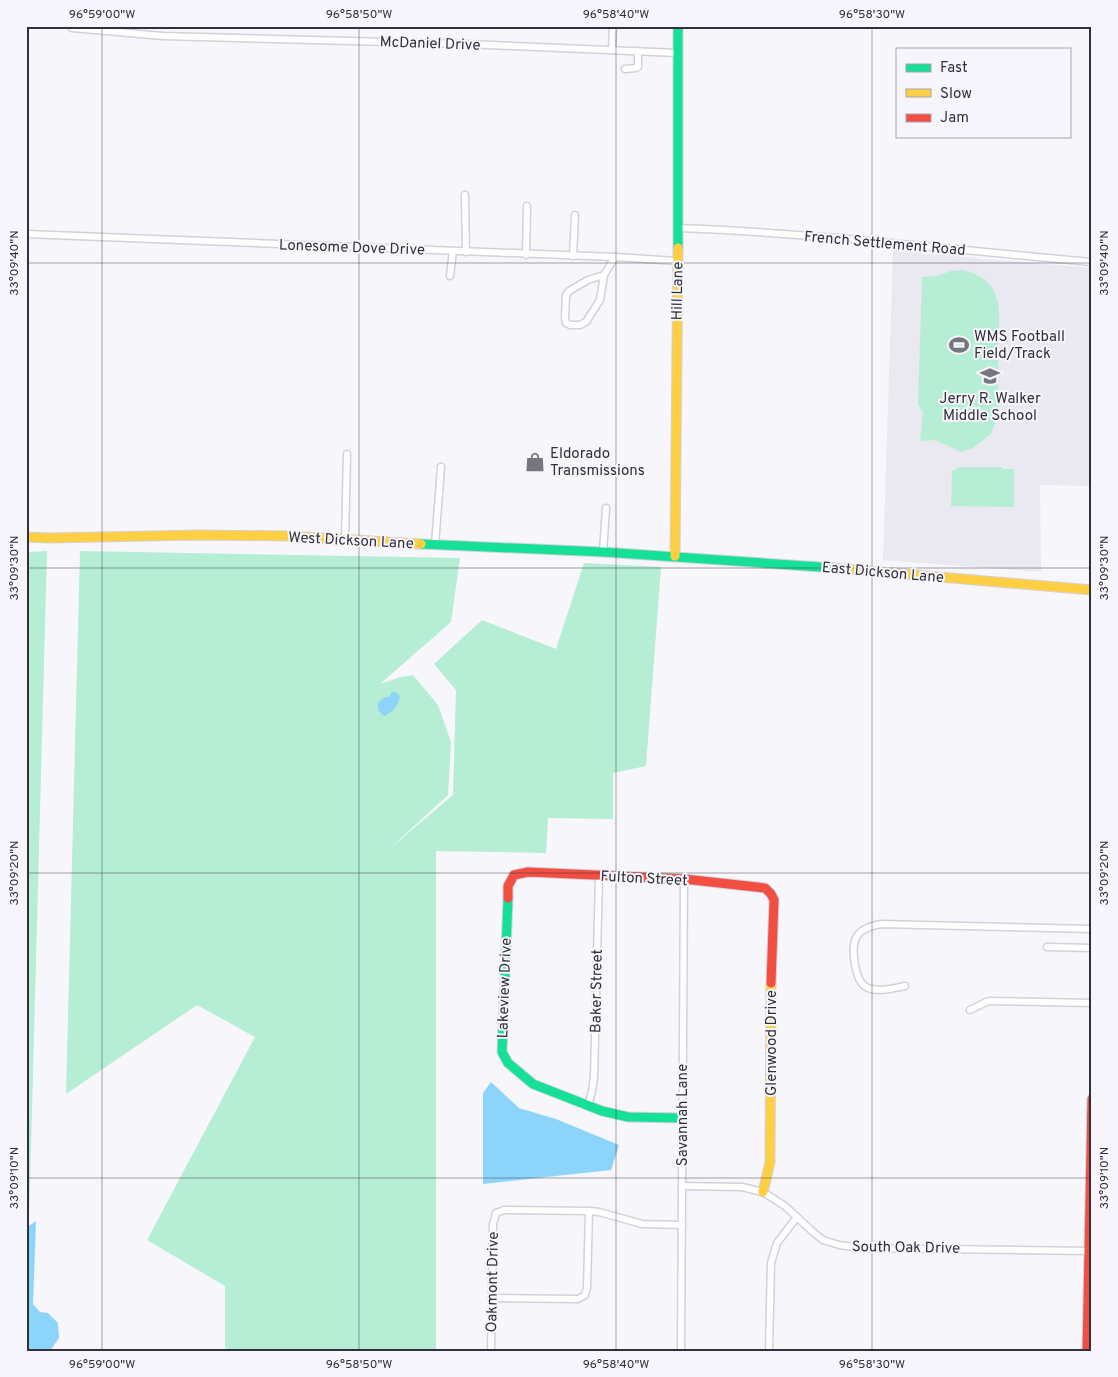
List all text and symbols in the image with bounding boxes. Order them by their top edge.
text: 96°59'00"W [69,7,135,23]
text: 96°58'50"W [326,7,392,23]
text: 96°58'40"W [583,7,649,23]
text: 96°58'30"W [839,7,905,23]
street label: McDaniel Drive [379,33,481,56]
legend [896,48,1070,138]
text: Fast [940,59,968,78]
text: Slow [940,85,972,104]
text: Jam [940,109,969,128]
street label: French Settlement Road [803,228,966,261]
text: 33°09'40"N [7,230,23,296]
text: 33°09'40"N [1097,230,1113,296]
street label: Lonesome Dove Drive [279,236,425,261]
street label: Hill Lane [668,261,689,321]
place label: WMS Football Field/Track [974,328,1065,364]
sports icon: WMS Football Field/Track [948,334,970,356]
school or university icon: Jerry R. Walker Middle School [979,365,1001,387]
place label: Jerry R. Walker Middle School [939,390,1041,426]
place label: Eldorado Transmissions [550,445,645,481]
shop icon: Eldorado Transmissions [524,451,546,473]
street label: West Dickson Lane [288,529,414,554]
text: 33°09'30"N [7,536,23,600]
text: 33°09'30"N [1097,536,1113,600]
street label: East Dickson Lane [821,559,945,588]
text: 33°09'20"N [7,840,23,906]
text: 33°09'20"N [1097,840,1113,906]
street label: Fulton Street [600,868,688,891]
street label: Lakeview Drive [494,937,517,1039]
street label: Baker Street [587,949,608,1033]
street label: Glenwood Drive [763,990,782,1096]
street label: Savannah Lane [674,1064,693,1166]
text: 33°09'10"N [7,1147,23,1209]
text: 33°09'10"N [1097,1147,1113,1209]
street label: Oakmont Drive [483,1231,504,1333]
street label: South Oak Drive [852,1238,960,1259]
text: 96°59'00"W [69,1357,135,1373]
text: 96°58'50"W [326,1357,392,1373]
text: 96°58'40"W [583,1357,649,1373]
text: 96°58'30"W [839,1357,905,1373]

